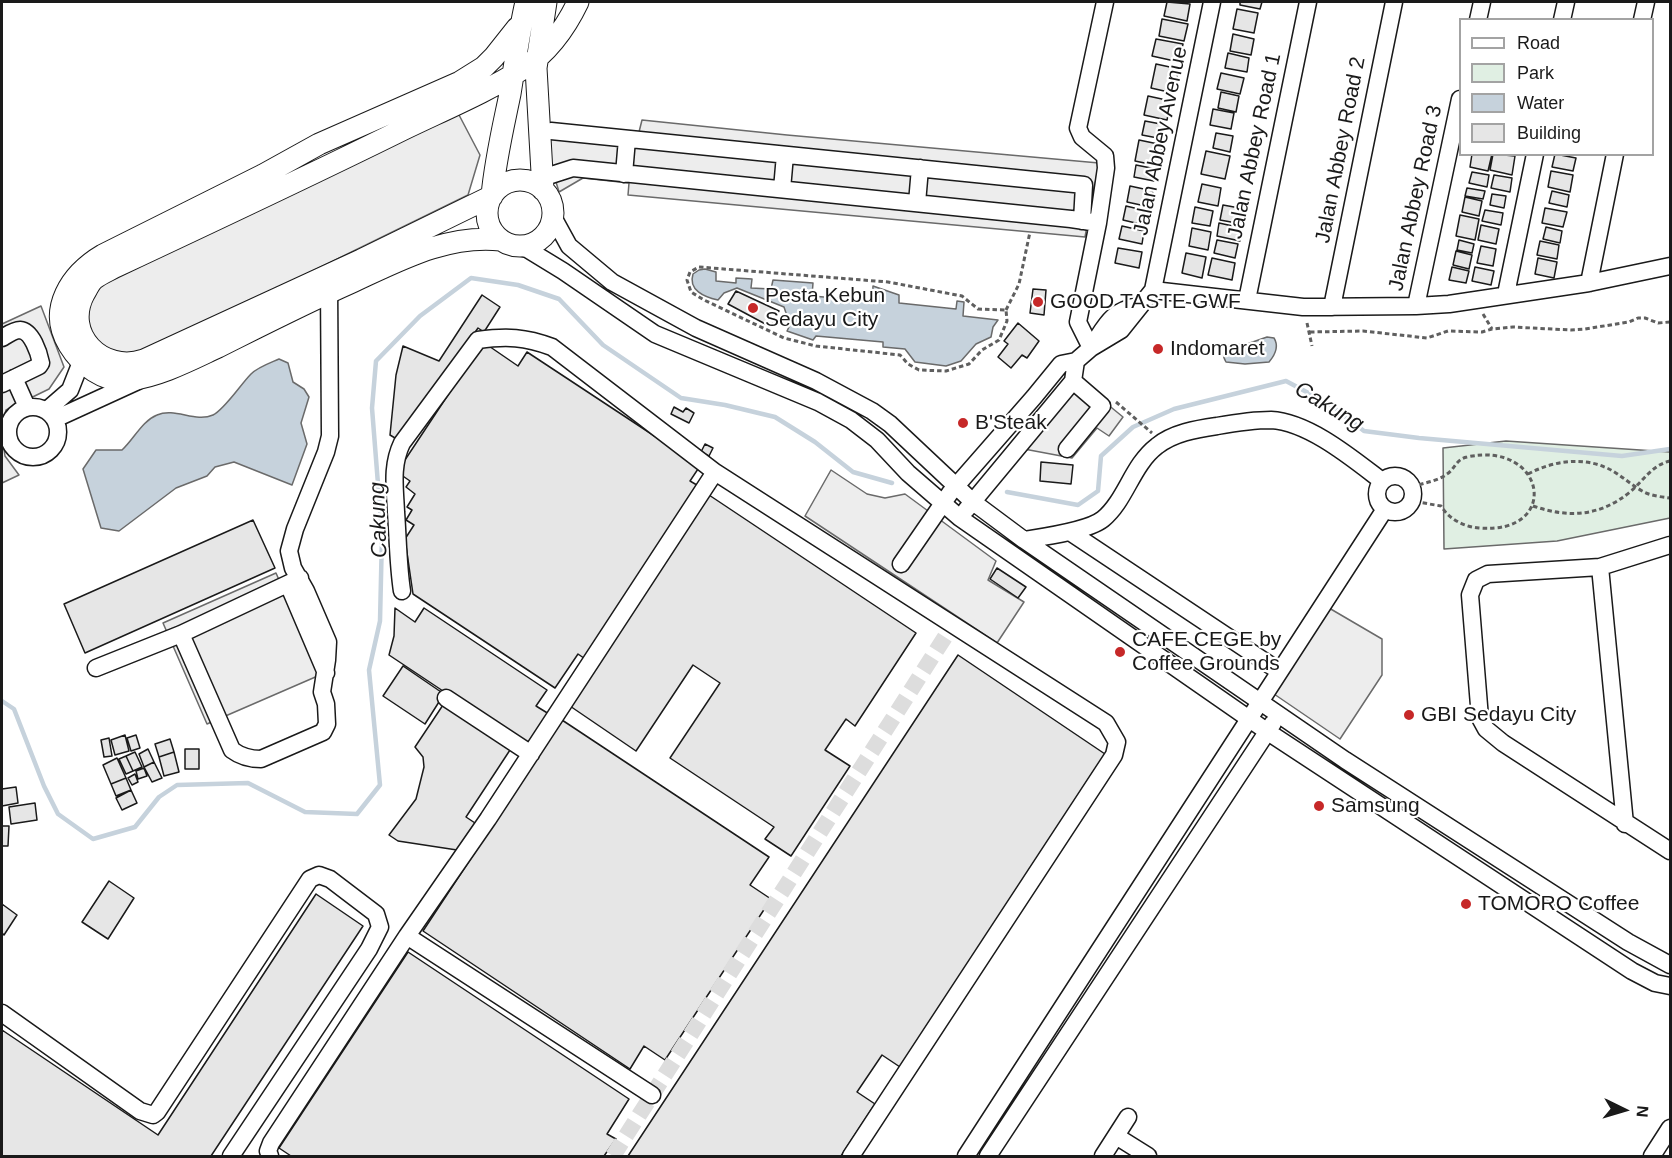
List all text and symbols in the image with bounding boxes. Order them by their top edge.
legend [1459,18,1654,156]
text: Road [1517,33,1560,53]
street label: Jalan Abbey Avenue [1129,44,1193,238]
street label: Jalan Abbey Road 1 [1223,51,1287,241]
street label: Jalan Abbey Road 2 [1311,55,1371,245]
text: Park [1517,63,1554,83]
text: Water [1517,93,1564,113]
street label: Jalan Abbey Road 3 [1384,103,1448,293]
text: Building [1517,123,1581,143]
place label: Pesta Kebun Sedayu City [765,283,885,333]
place label: GOOD TASTE GWF [1050,289,1241,315]
marker: GOOD TASTE GWF [1031,295,1045,309]
marker: Pesta Kebun Sedayu City [746,301,760,315]
place label: Indomaret [1170,336,1265,362]
marker: Indomaret [1151,342,1165,356]
water label: Cakung [1290,376,1368,438]
place label: B'Steak [975,410,1047,436]
marker: B'Steak [956,416,970,430]
water label: Cakung [364,482,394,558]
place label: CAFE CEGE by Coffee Grounds [1132,627,1281,677]
marker: CAFE CEGE by Coffee Grounds [1113,645,1127,659]
place label: GBI Sedayu City [1421,702,1576,728]
marker: GBI Sedayu City [1402,708,1416,722]
place label: Samsung [1331,793,1420,819]
marker: Samsung [1312,799,1326,813]
place label: TOMORO Coffee [1478,891,1639,917]
marker: TOMORO Coffee [1459,897,1473,911]
north arrow [1594,1080,1654,1140]
text: N [1633,1105,1651,1118]

